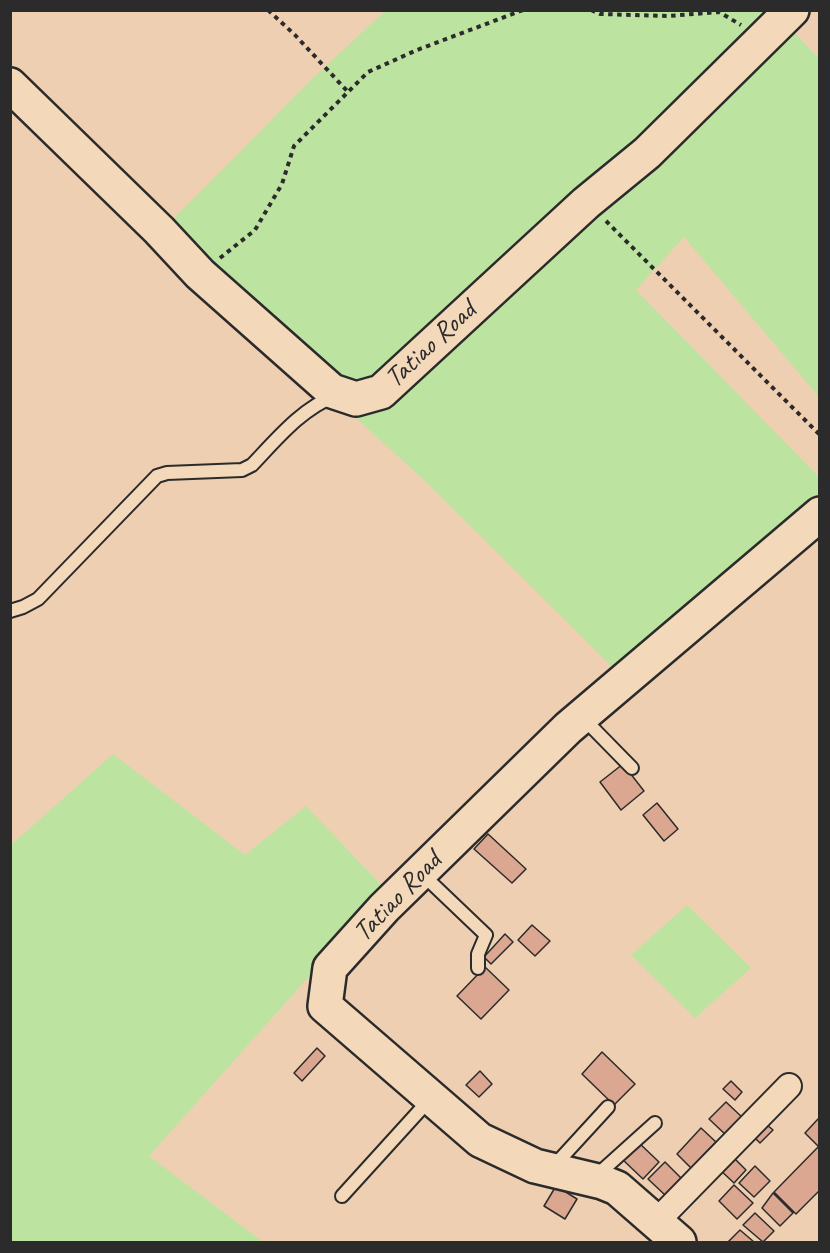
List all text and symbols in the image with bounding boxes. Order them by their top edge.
street label: Tatiao Road [379,295,483,395]
street label: Tatiao Road [347,845,449,949]

